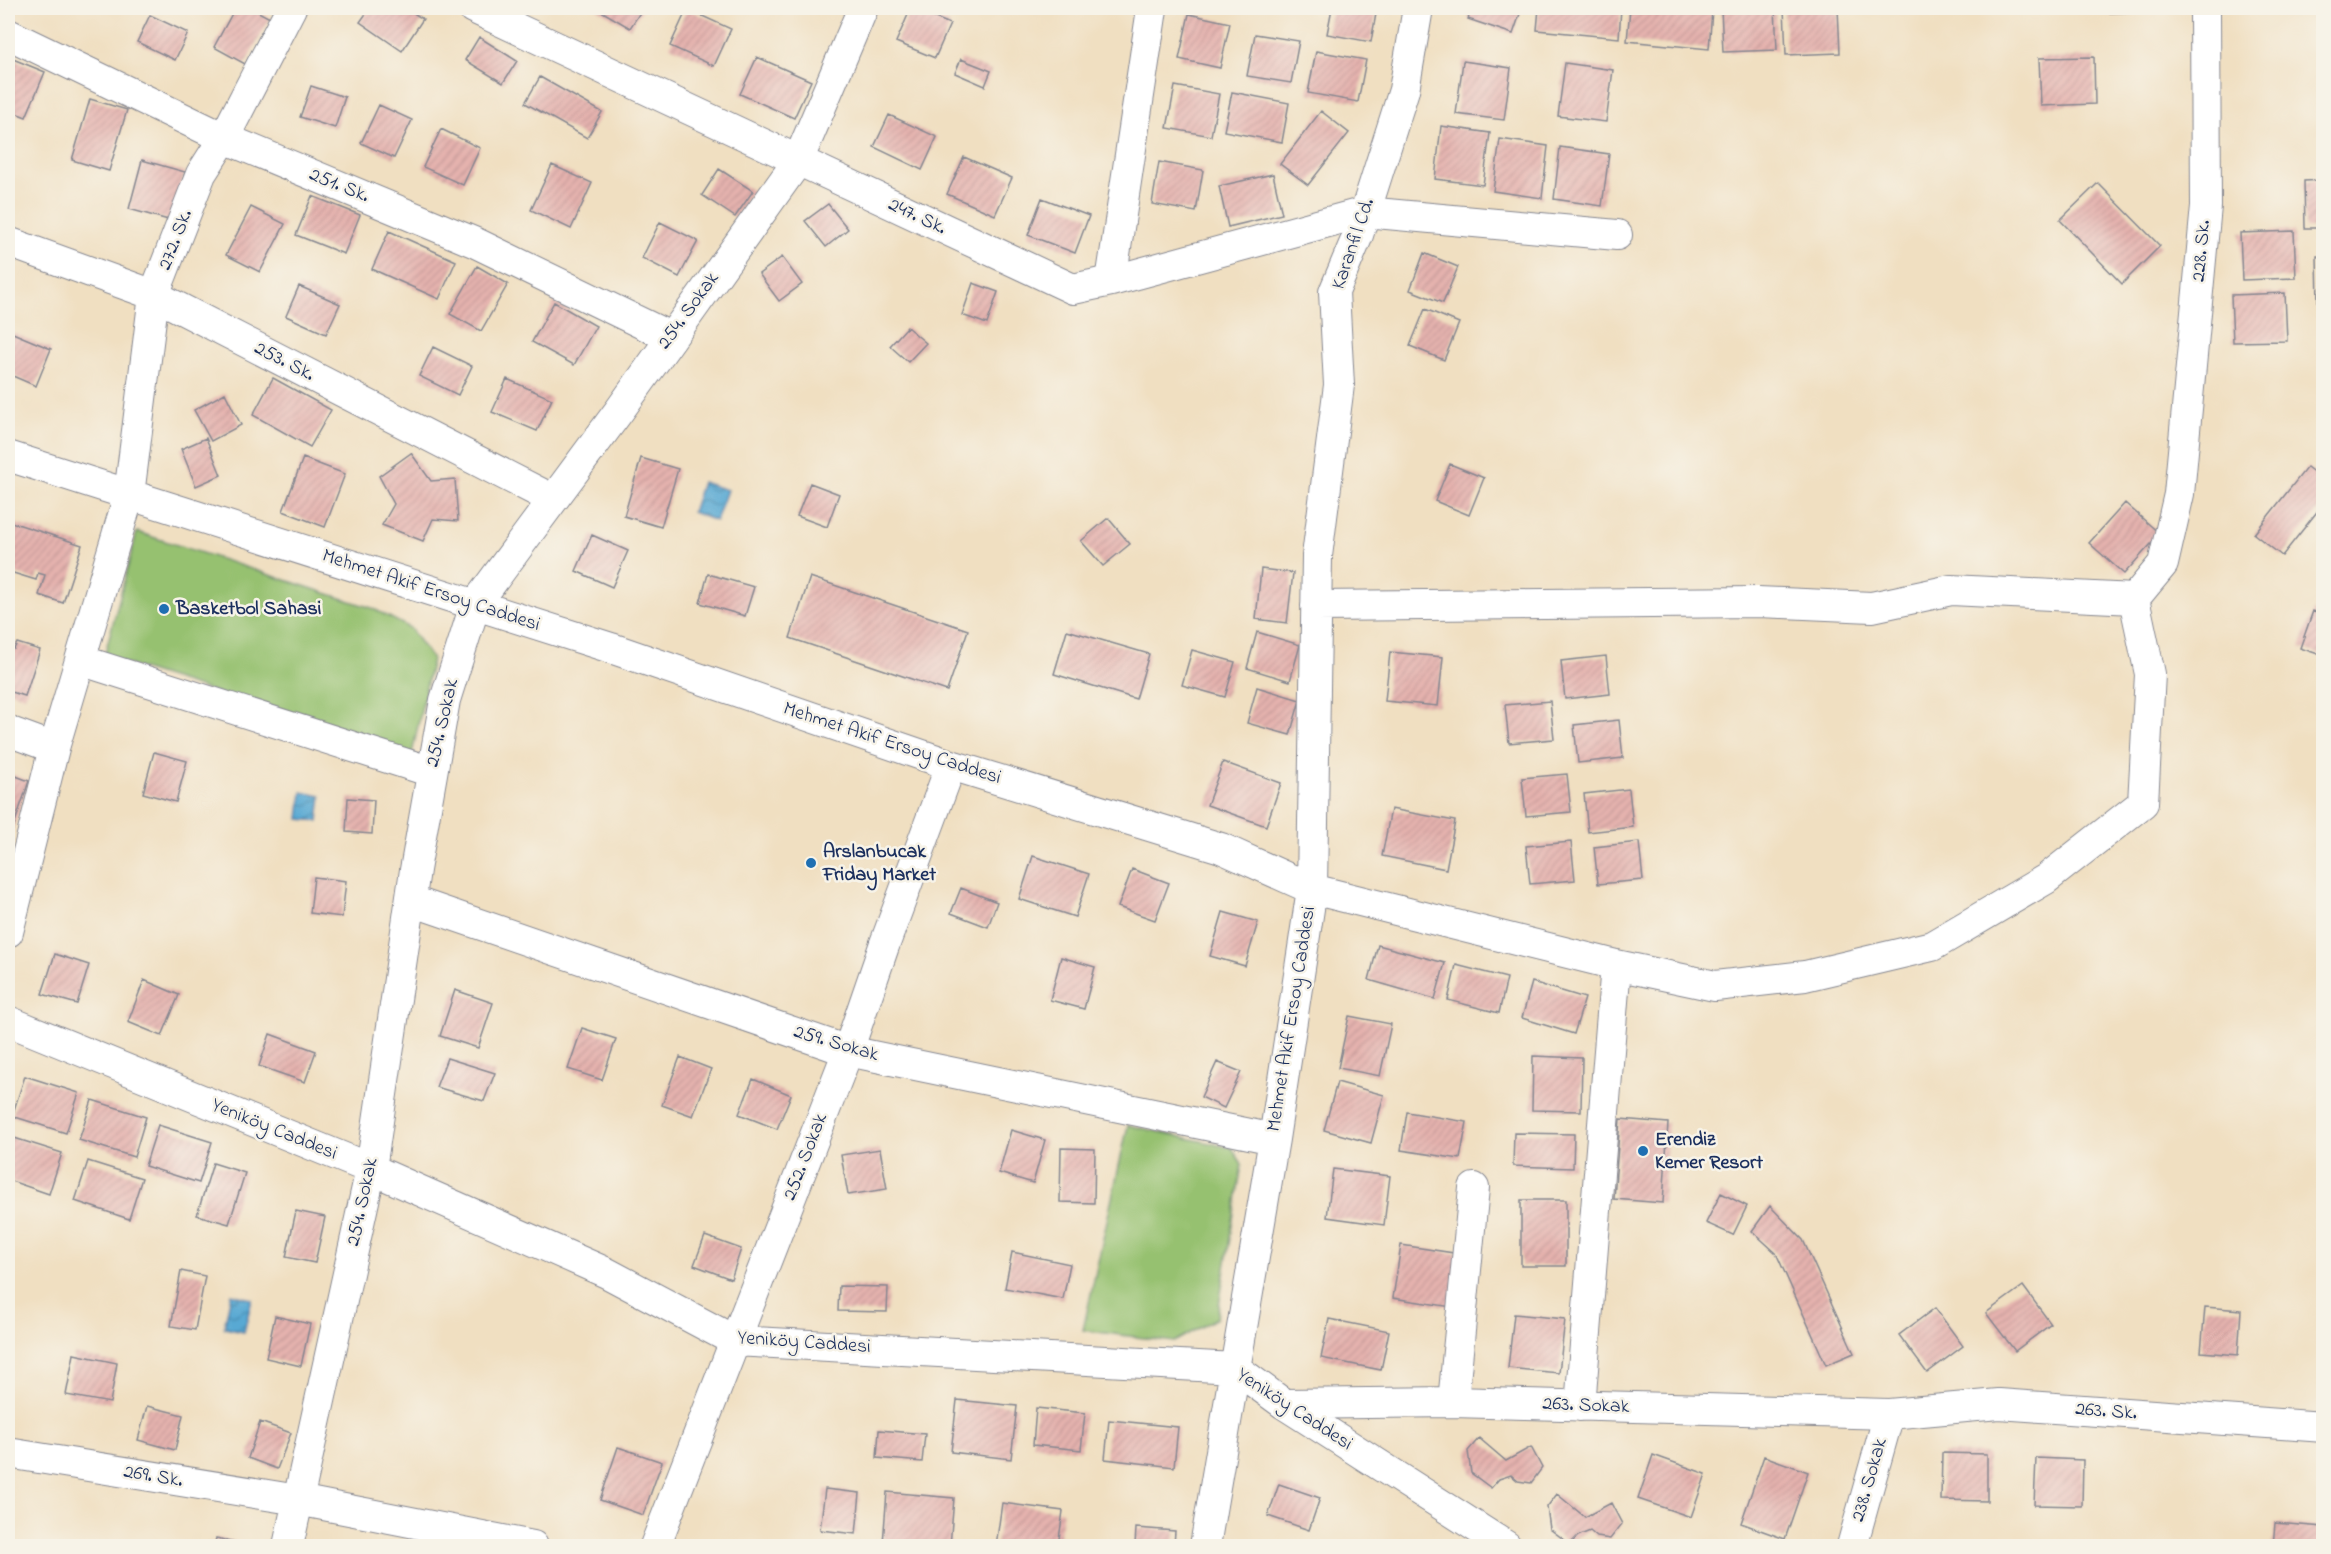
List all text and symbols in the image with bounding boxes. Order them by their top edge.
street label: 251. Sk. [305,161,373,211]
street label: 247. Sk. [883,191,951,243]
street label: Karanfil Cd. [1325,194,1383,294]
street label: 272. Sk. [151,205,201,275]
street label: 228. Sk. [2185,219,2219,283]
street label: 254. Sokak [651,266,727,356]
street label: 253. Sk. [249,334,319,390]
street label: Mehmet Akif Ersoy Caddesi [318,542,544,640]
place label: Basketbol Sahasi [175,595,322,624]
marker: Basketbol Sahasi [157,602,171,616]
street label: 254. Sokak [419,676,467,770]
street label: Mehmet Akif Ersoy Caddesi [779,695,1005,793]
place label: Arslanbucak Friday Market [822,838,936,891]
marker: Arslanbucak Friday Market [804,856,818,870]
street label: Mehmet Akif Ersoy Caddesi [1260,904,1324,1134]
street label: 259. Sokak [790,1018,882,1070]
street label: Yeniköy Caddesi [206,1091,342,1169]
street label: 252. Sokak [776,1109,836,1205]
place label: Erendiz Kemer Resort [1655,1126,1763,1178]
marker: Erendiz Kemer Resort [1636,1144,1650,1158]
street label: 254. Sokak [339,1155,387,1249]
street label: Yeniköy Caddesi [736,1324,872,1362]
street label: Yeniköy Caddesi [1230,1361,1358,1459]
street label: 263. Sokak [1542,1390,1630,1422]
street label: 263. Sk. [2074,1395,2138,1429]
street label: 238. Sokak [1844,1435,1896,1525]
street label: 269. Sk. [121,1458,185,1496]

